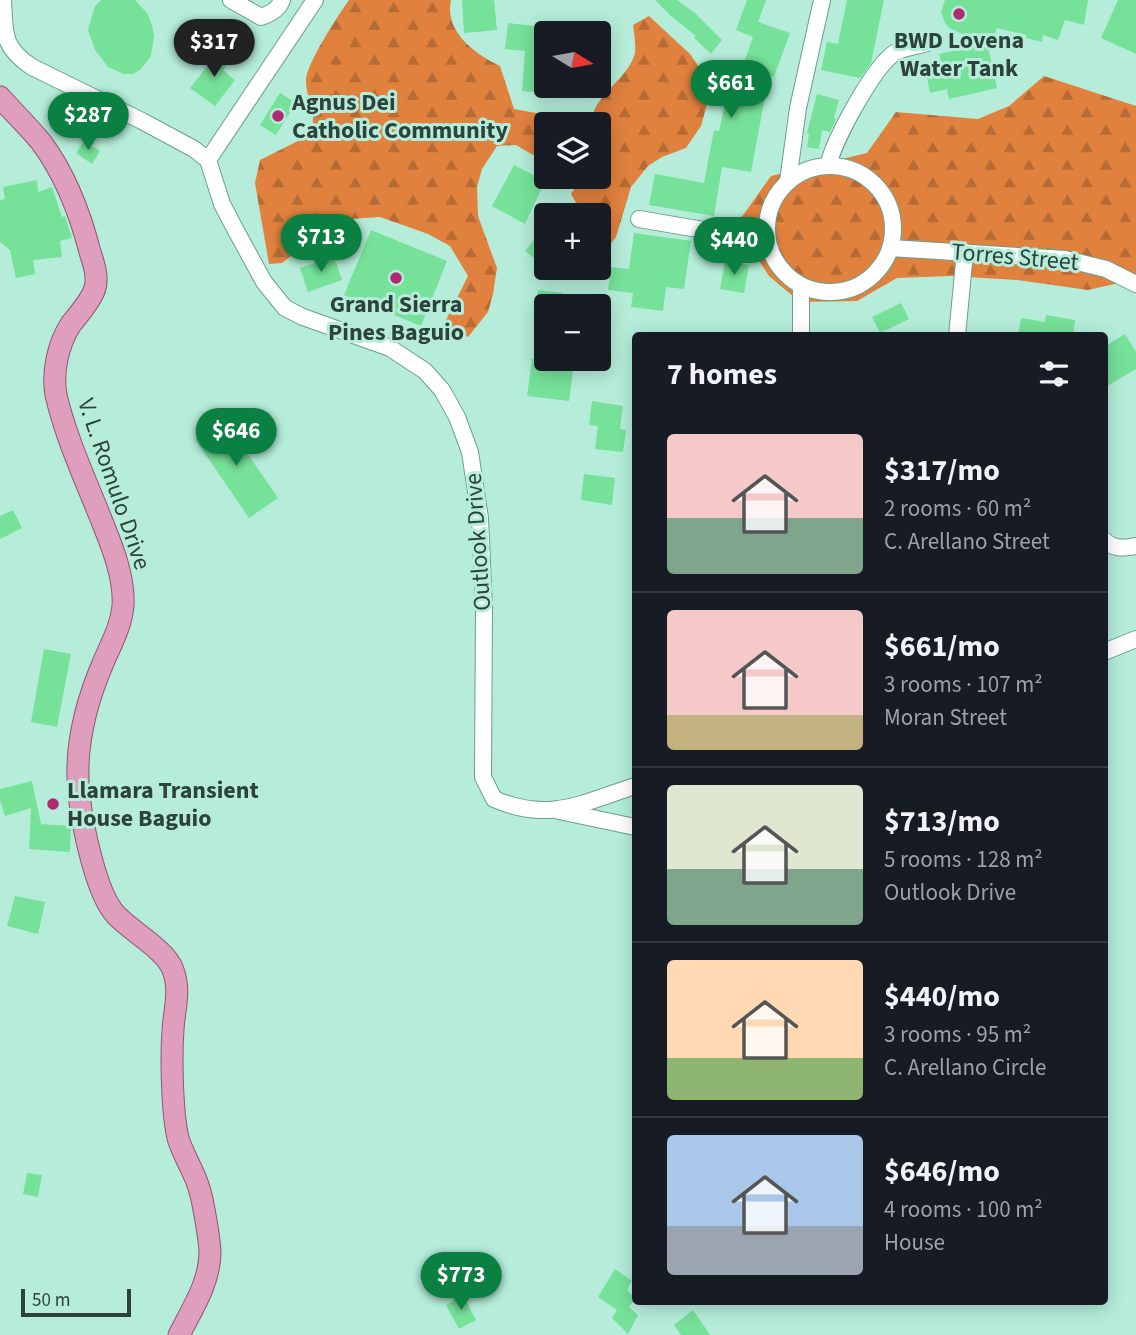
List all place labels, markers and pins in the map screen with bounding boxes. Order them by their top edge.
marker: BWD Lovena Water Tank [951,6,967,22]
pin: $317 [173,20,255,79]
place label: BWD Lovena Water Tank [894,23,1024,86]
pin: $661 [690,60,772,120]
place label: Agnus Dei Catholic Community [291,85,509,148]
pin: $287 [47,92,129,152]
marker: Agnus Dei Catholic Community [270,108,286,124]
pin: $713 [280,215,362,274]
pin: $440 [693,218,775,277]
marker: Grand Sierra Pines Baguio [388,270,404,286]
place label: Grand Sierra Pines Baguio [328,287,464,350]
pin: $646 [195,408,277,468]
place label: Llamara Transient House Baguio [67,773,259,836]
marker: Llamara Transient House Baguio [45,796,61,812]
pin: $773 [420,1252,502,1312]

